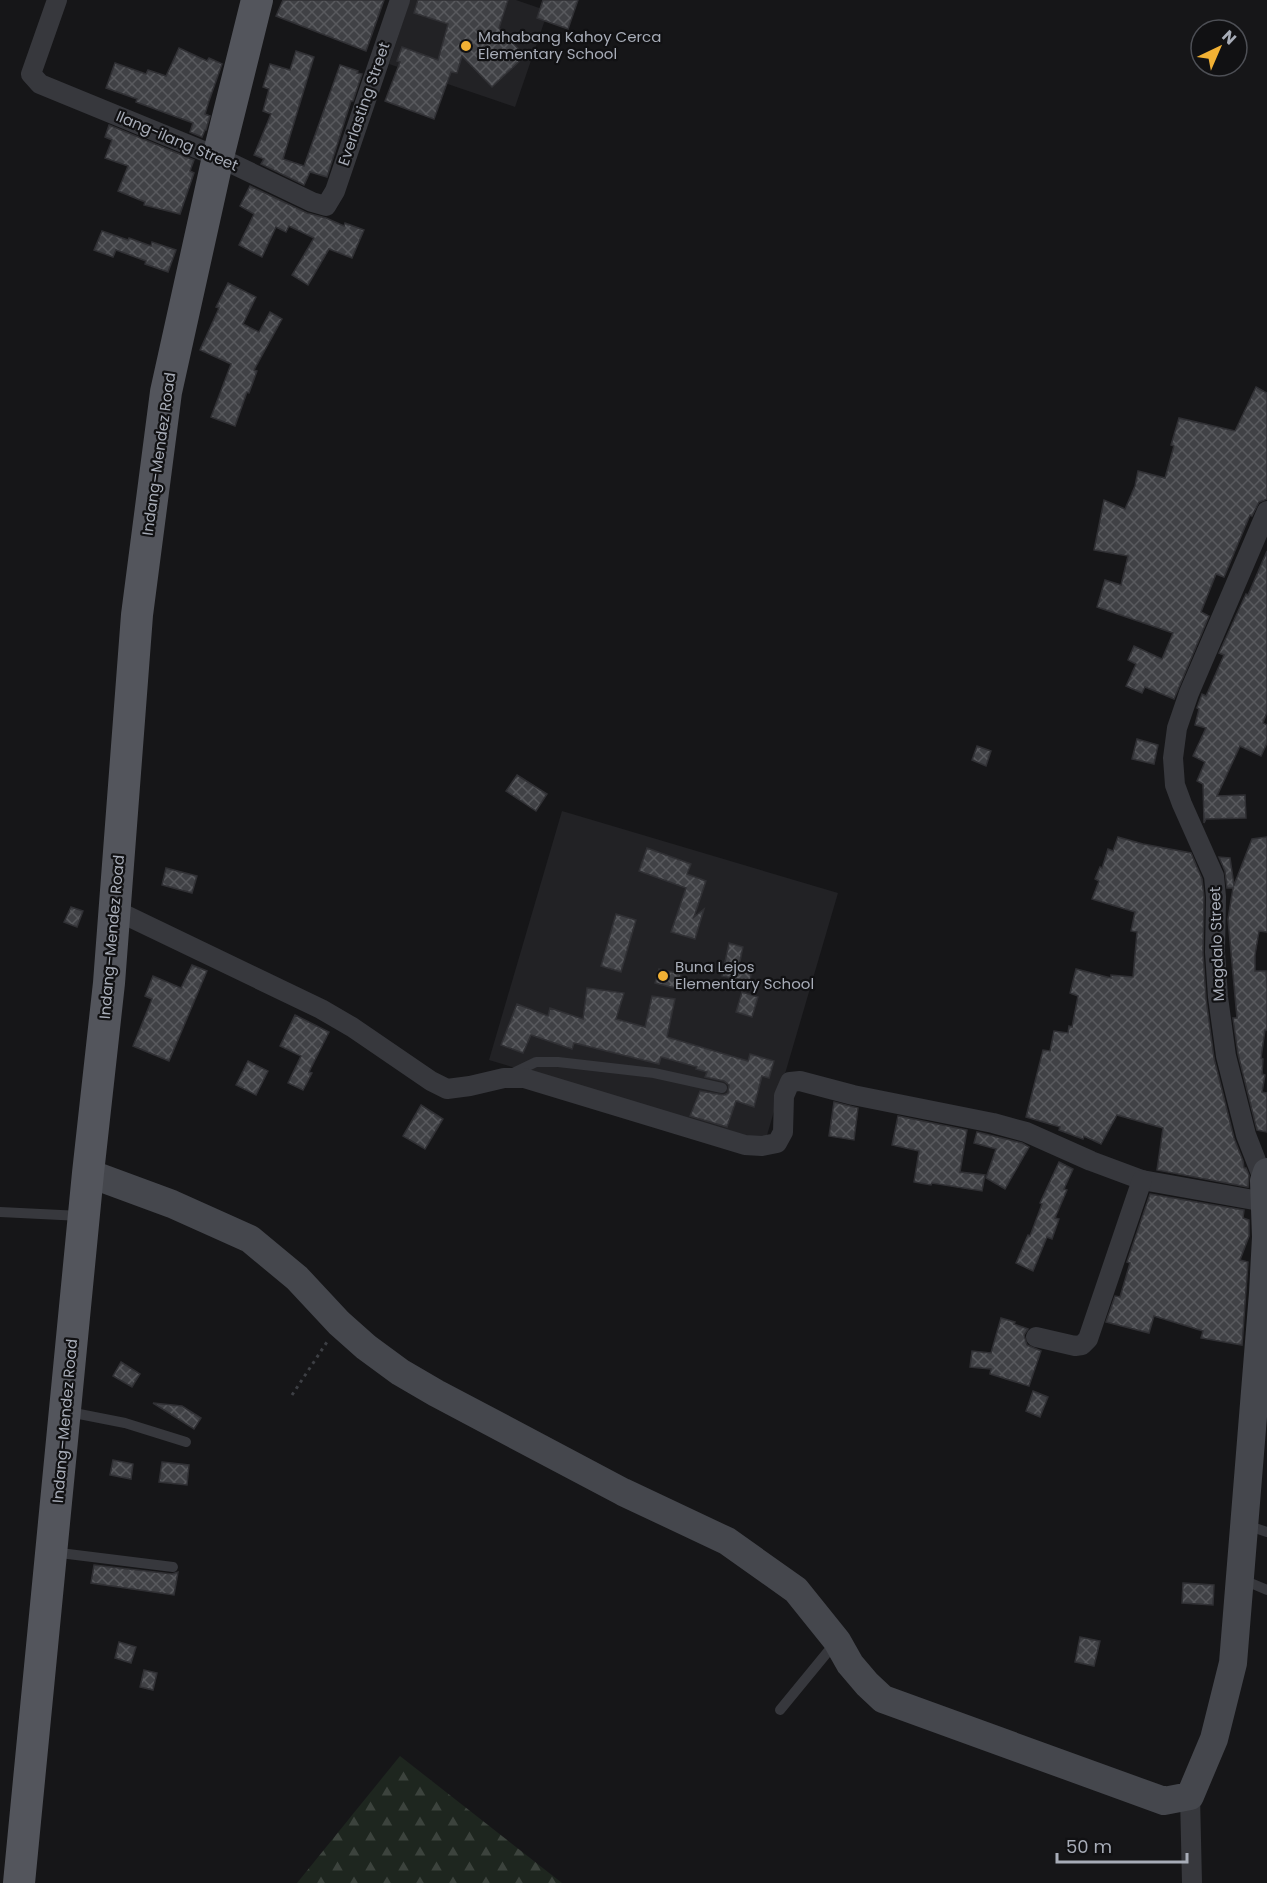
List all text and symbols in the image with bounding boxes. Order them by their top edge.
north arrow [1189,18,1249,78]
text: N [1217,25,1241,50]
place label: Mahabang Kahoy Cerca Elementary School [478,26,661,64]
street label: Everlasting Street [333,39,395,168]
marker: Mahabang Kahoy Cerca Elementary School [459,39,473,53]
street label: Ilang-ilang Street [113,105,241,176]
street label: Indang–Mendez Road [137,371,180,537]
street label: Indang–Mendez Road [94,854,129,1020]
street label: Magdalo Street [1204,886,1229,1002]
place label: Buna Lejos Elementary School [675,956,814,994]
marker: Buna Lejos Elementary School [656,969,670,983]
street label: Indang–Mendez Road [47,1338,82,1504]
scale bar [1057,1826,1188,1864]
text: 50 m [1066,1834,1112,1859]

